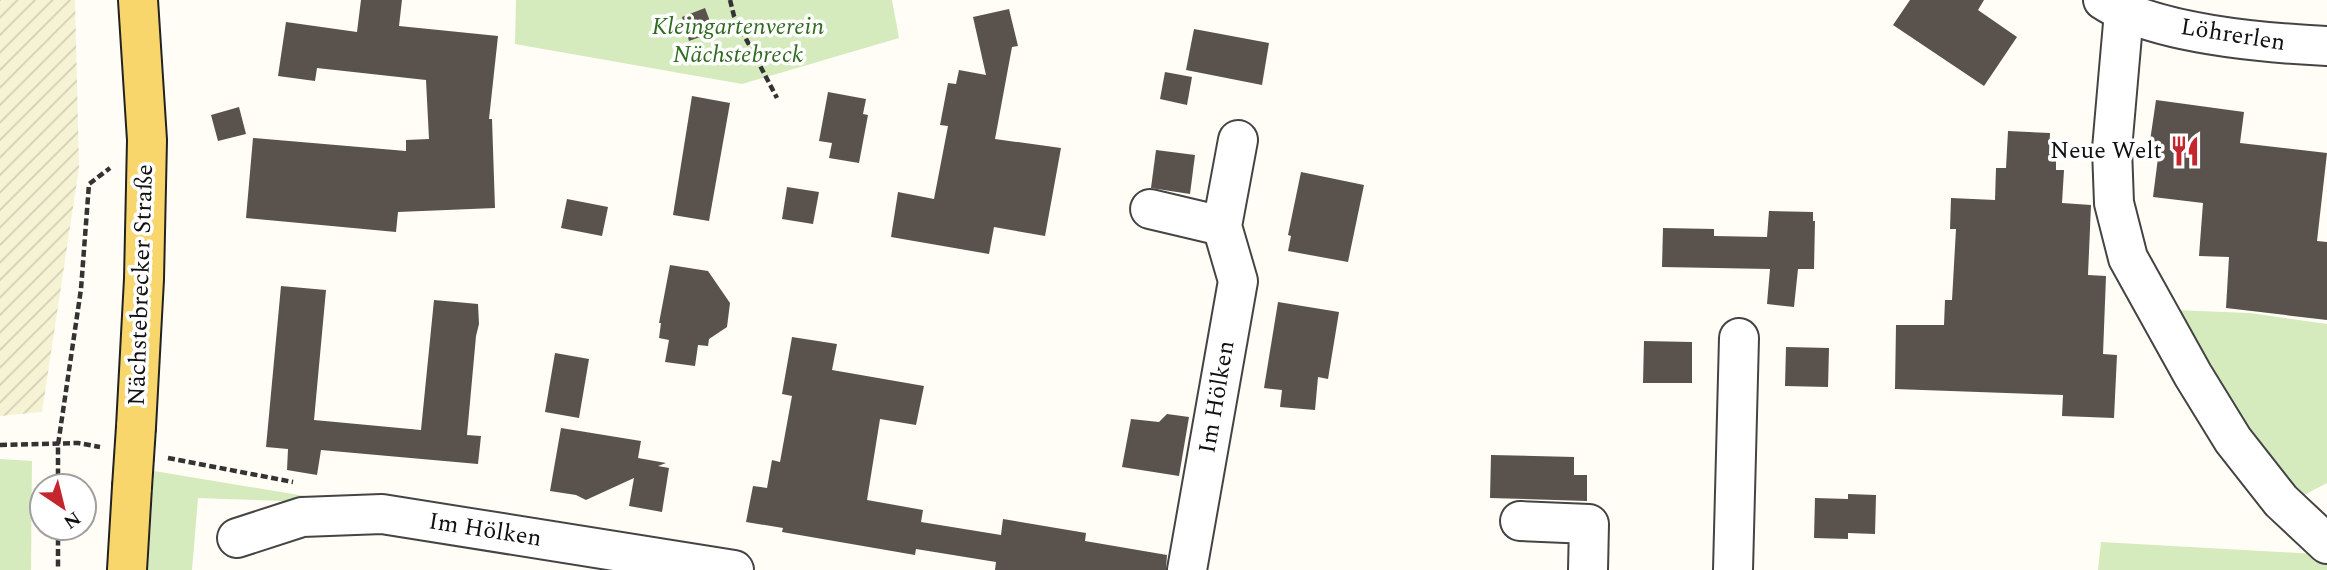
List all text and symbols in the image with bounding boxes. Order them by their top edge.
park label: Kleingartenverein Nächstebreck [652,9,825,73]
street label: Löhrerlen [2178,9,2288,61]
place label: Neue Welt [2050,133,2162,169]
restaurant icon: Neue Welt [2168,134,2202,168]
street label: Nächstebrecker Straße [119,164,163,406]
street label: Im Hölken [1189,338,1245,456]
north arrow [28,472,98,542]
text: N [57,503,87,536]
street label: Im Hölken [426,503,544,557]

